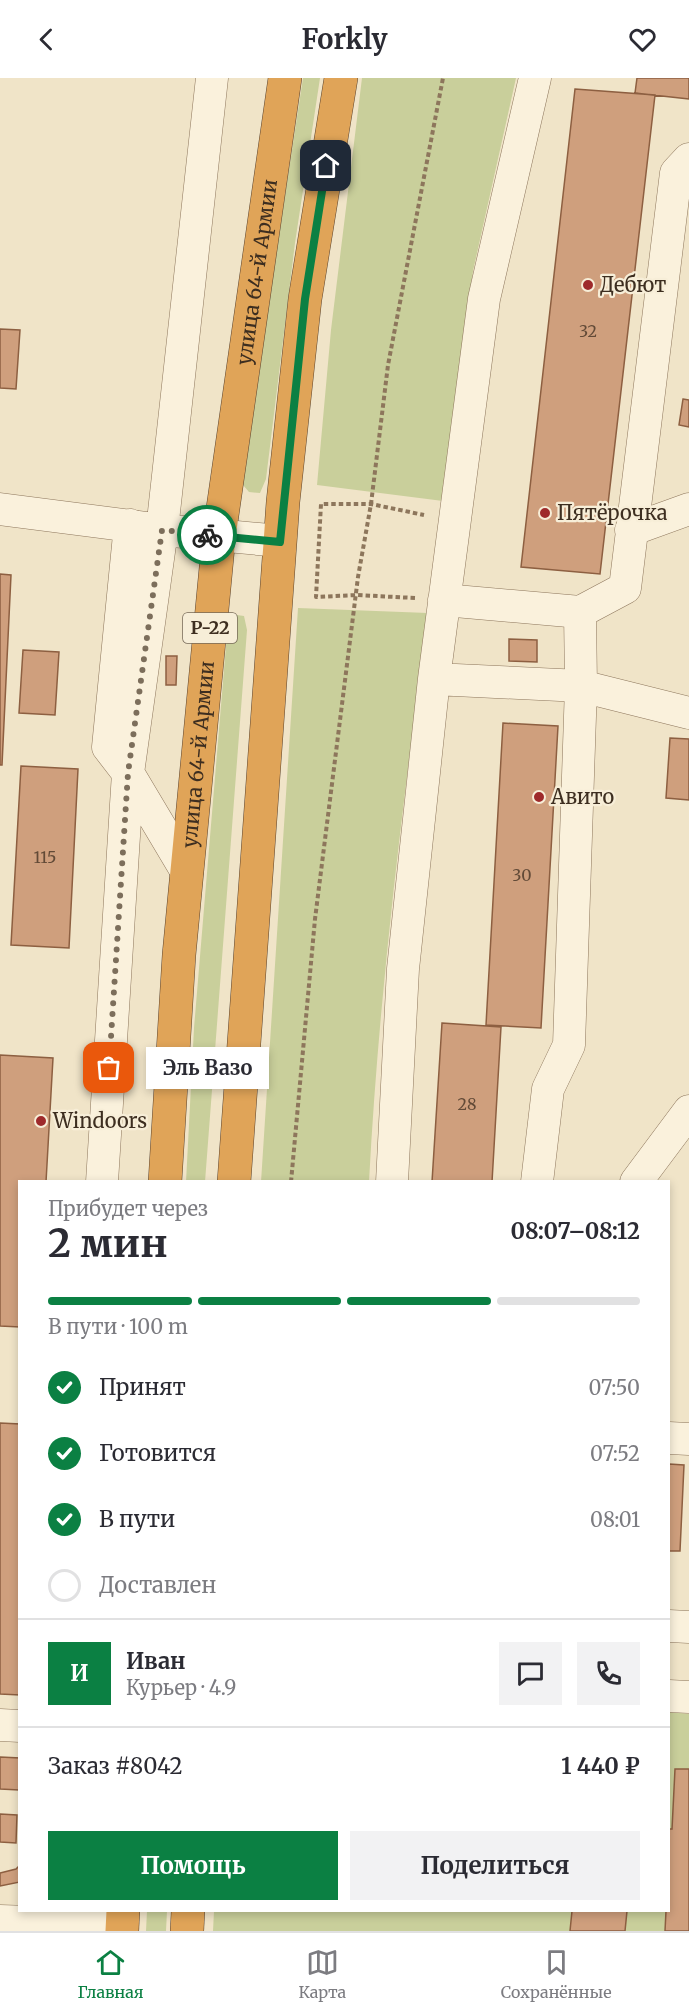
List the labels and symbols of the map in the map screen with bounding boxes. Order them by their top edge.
pin [300,140,351,191]
street label: улица 64-й Армии [231,177,282,367]
place label: Дебют [600,272,666,297]
marker: Дебют [581,278,595,292]
house number: 32 [579,321,597,341]
place label: Пятёрочка [557,500,668,525]
courier [177,505,237,565]
marker: Пятёрочка [538,506,552,520]
road number: Р-22 [183,613,237,643]
street label: улица 64-й Армии [176,660,219,849]
place label: Авито [550,784,615,809]
marker: Авито [532,790,546,804]
house number: 115 [34,847,56,867]
house number: 30 [512,865,532,885]
pin [83,1042,134,1093]
callout: Эль Вазо [145,1047,268,1089]
house number: 28 [458,1094,476,1114]
place label: Windoors [52,1108,147,1133]
marker: Windoors [34,1114,48,1128]

